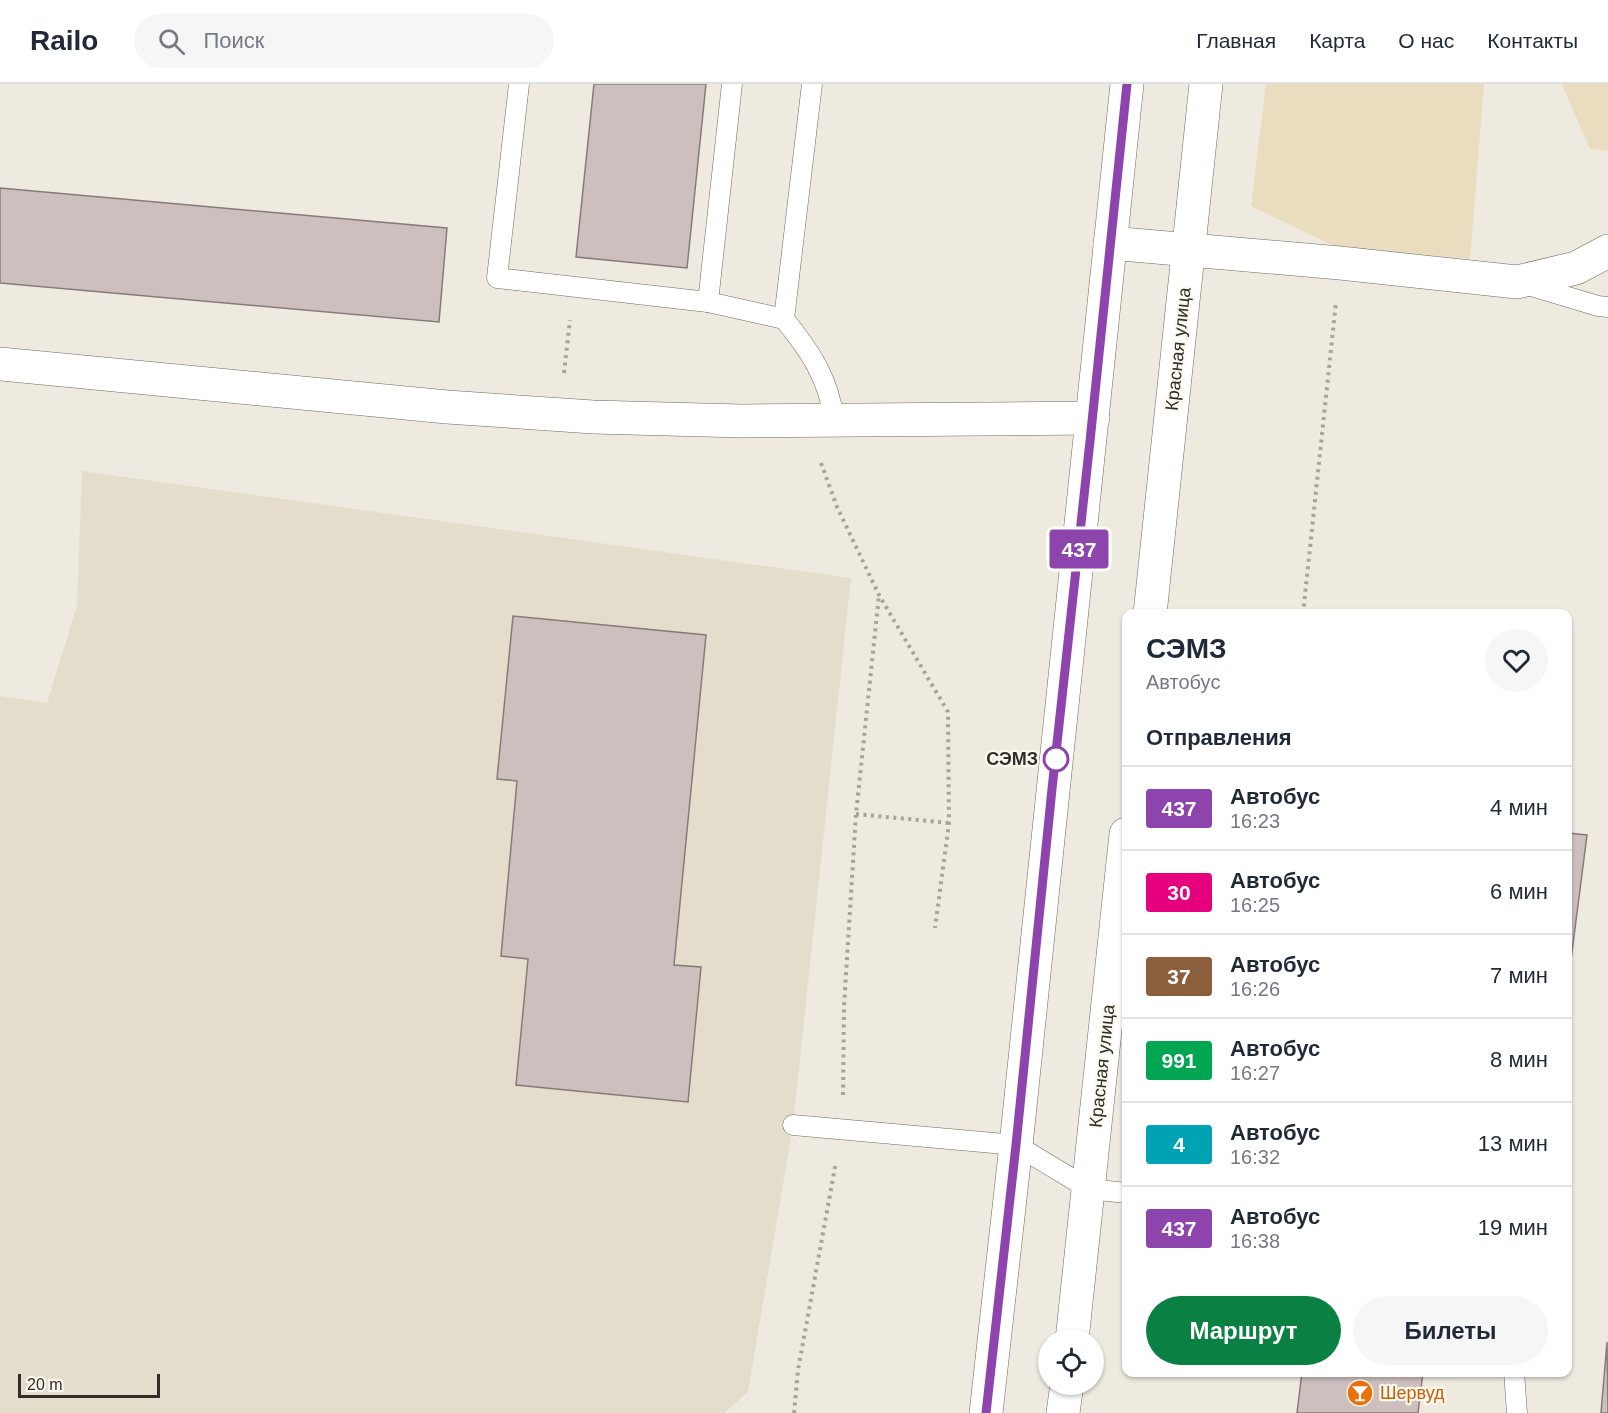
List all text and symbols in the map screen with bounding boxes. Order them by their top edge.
search box [134,14,554,68]
text: Railo [30,25,98,56]
icon: search [155,25,188,58]
text: Поиск [203,28,264,53]
text: Главная [1196,29,1276,52]
text: Карта [1309,29,1365,52]
text: О нас [1398,29,1454,52]
text: Контакты [1487,29,1578,52]
street label: Красная улица [1162,285,1195,412]
line badge: 437 [1044,530,1114,568]
text: 437 [1061,538,1097,561]
button: heart [1485,629,1548,692]
text: СЭМЗ [1146,633,1227,664]
text: Автобус [1146,671,1220,693]
text: Отправления [1146,725,1292,750]
marker: СЭМЗ [1043,746,1069,772]
place label: СЭМЗ [986,749,1038,769]
text: Автобус [1230,784,1320,809]
text: 4 мин [1490,795,1548,820]
text: 437 [1161,797,1197,820]
text: 16:23 [1230,810,1280,832]
text: Автобус [1230,868,1320,893]
text: 6 мин [1490,879,1548,904]
text: 30 [1167,881,1191,904]
text: 16:25 [1230,894,1280,916]
text: Автобус [1230,952,1320,977]
text: 7 мин [1490,963,1548,988]
text: 37 [1167,965,1191,988]
text: 16:26 [1230,978,1280,1000]
street label: Красная улица [1086,1002,1119,1129]
text: Автобус [1230,1036,1320,1061]
text: 8 мин [1490,1047,1548,1072]
text: 991 [1161,1049,1197,1072]
text: 16:27 [1230,1062,1280,1084]
text: Автобус [1230,1120,1320,1145]
text: 13 мин [1478,1131,1548,1156]
text: 4 [1173,1133,1185,1156]
text: 16:32 [1230,1146,1280,1168]
text: Автобус [1230,1204,1320,1229]
text: 19 мин [1478,1215,1548,1240]
text: 437 [1161,1217,1197,1240]
text: 16:38 [1230,1230,1280,1252]
button: Маршрут [1146,1296,1341,1365]
button: Билеты [1353,1296,1548,1365]
map controls [1038,1329,1104,1395]
button: locate [1038,1329,1104,1395]
scale bar [18,1371,160,1398]
text: 20 m [27,1376,63,1393]
bar icon: Шервуд [1345,1378,1375,1408]
place label: Шервуд [1380,1383,1445,1403]

